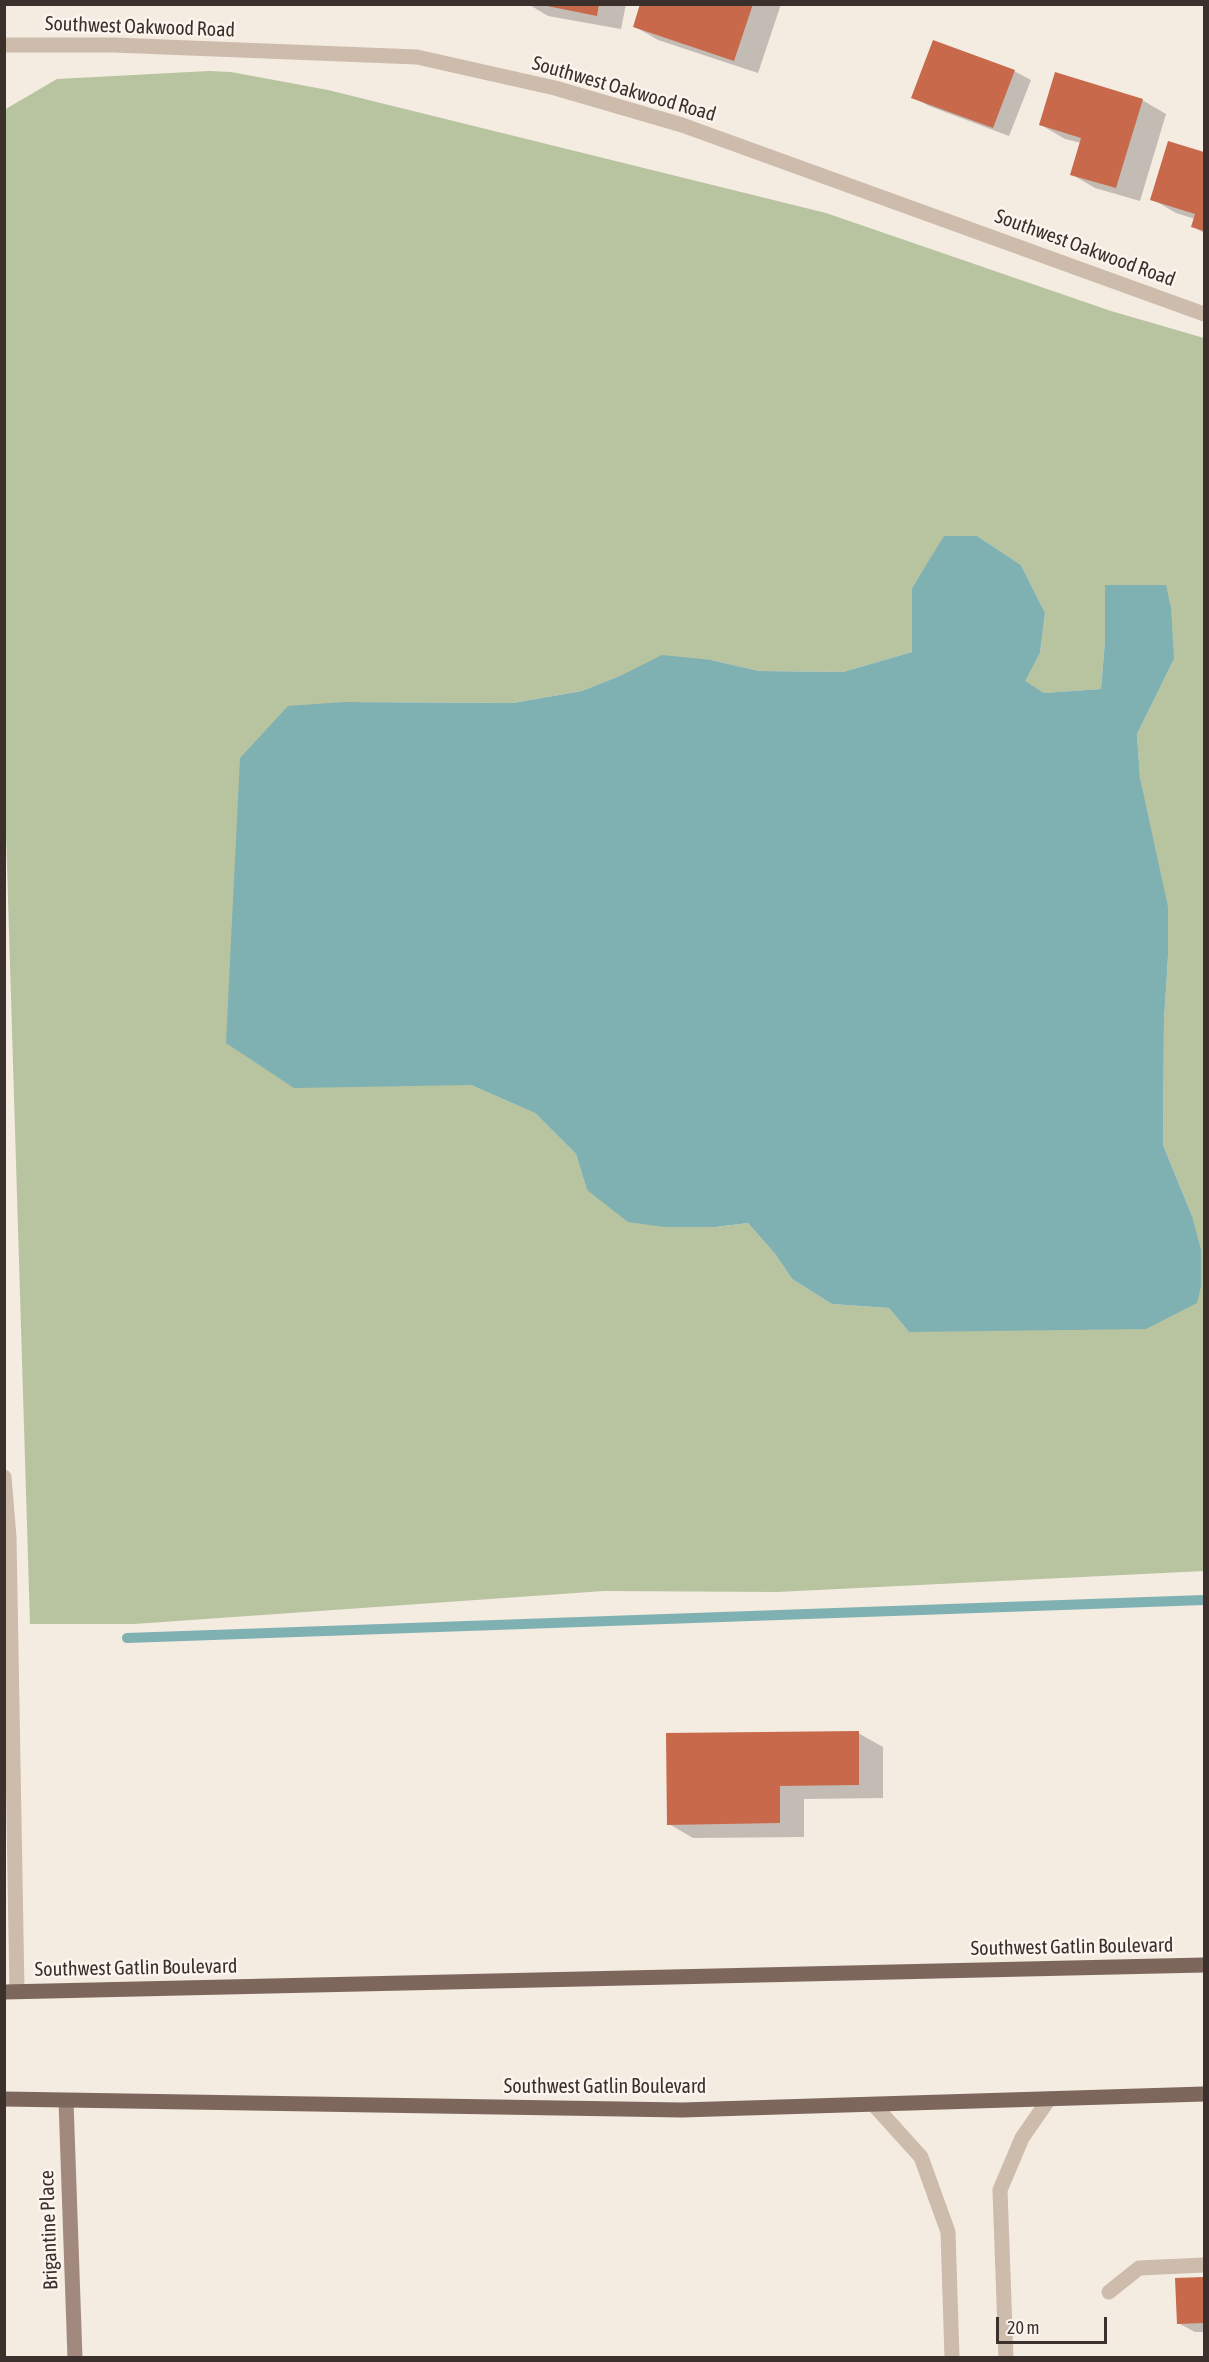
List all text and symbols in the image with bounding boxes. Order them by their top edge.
street label: Southwest Oakwood Road [45,12,235,42]
street label: Southwest Oakwood Road [529,51,719,127]
street label: Southwest Oakwood Road [992,204,1178,292]
street label: Southwest Gatlin Boulevard [971,1933,1173,1961]
street label: Southwest Gatlin Boulevard [35,1954,237,1982]
street label: Southwest Gatlin Boulevard [504,2075,706,2099]
street label: Brigantine Place [35,2170,63,2290]
scale bar [999,2305,1110,2343]
text: 20 m [1007,2317,1039,2338]

